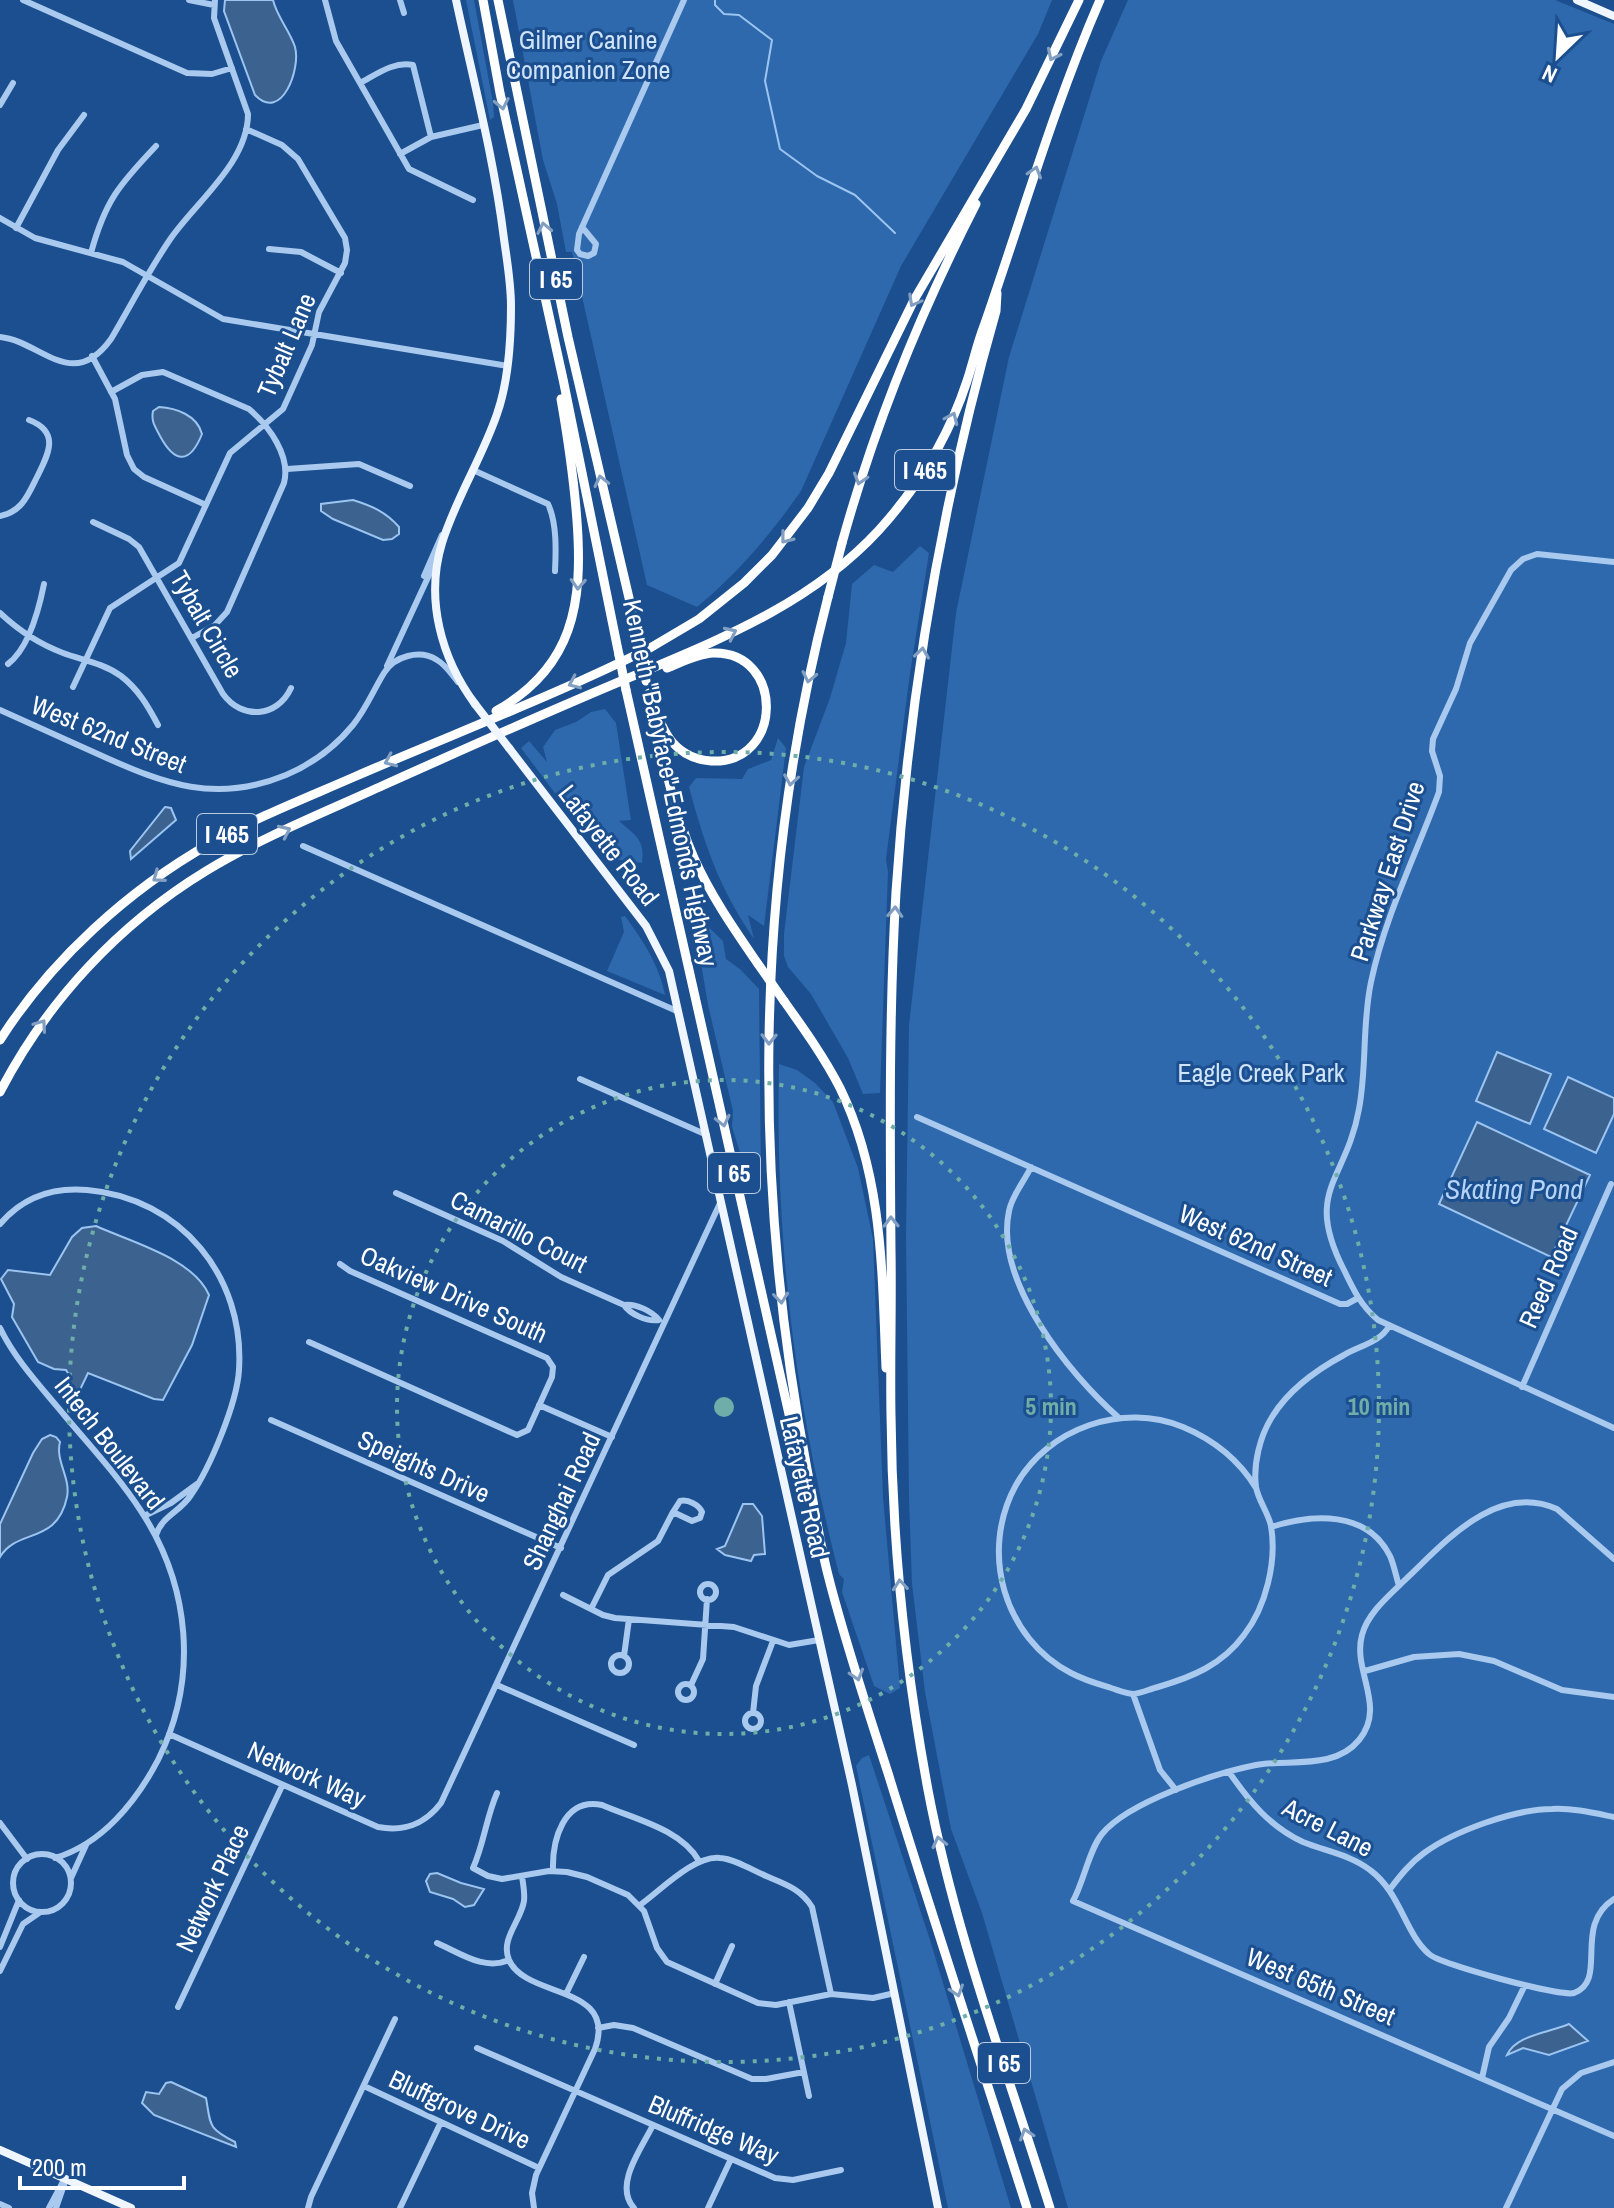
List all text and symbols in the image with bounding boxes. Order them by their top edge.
north arrow [1518,16,1598,96]
park label: Gilmer Canine Companion Zone [506,22,670,87]
one-way arrow [1047,46,1062,61]
text: N [1537,58,1562,90]
one-way arrow [493,97,510,110]
one-way arrow [1025,166,1041,180]
one-way arrow [536,221,553,235]
road number: I 65 [530,259,582,299]
street label: Tybalt Lane [248,287,324,403]
one-way arrow [908,292,924,307]
one-way arrow [942,412,958,427]
road number: I 465 [895,450,955,490]
one-way arrow [854,471,870,485]
one-way arrow [593,475,610,489]
one-way arrow [781,529,796,543]
street label: Tybalt Circle [162,564,252,684]
one-way arrow [570,578,587,591]
street label: Kenneth "Babyface" Edmonds Highway [615,596,727,970]
one-way arrow [723,627,737,643]
one-way arrow [913,646,930,660]
one-way arrow [802,671,819,684]
one-way arrow [568,673,582,689]
street label: West 62nd Street [26,687,192,781]
one-way arrow [384,752,398,768]
one-way arrow [783,773,800,787]
street label: Lafayette Road [551,777,667,913]
street label: Parkway East Drive [1341,777,1433,965]
road number: I 465 [197,814,257,854]
one-way arrow [276,825,291,841]
one-way arrow [152,867,167,882]
one-way arrow [887,905,904,918]
one-way arrow [31,1020,46,1034]
one-way arrow [760,1033,777,1046]
park label: Eagle Creek Park [1177,1055,1345,1090]
one-way arrow [714,1114,731,1128]
road number: I 65 [708,1153,760,1193]
water label: Skating Pond [1445,1170,1583,1208]
street label: Camarillo Court [445,1182,594,1281]
street label: West 62nd Street [1174,1196,1338,1294]
one-way arrow [882,1215,900,1228]
street label: Reed Road [1510,1221,1586,1333]
street label: Oakview Drive South [355,1237,553,1351]
one-way arrow [773,1292,790,1305]
street label: Intech Boulevard [47,1369,173,1517]
text: 5 min [1025,1390,1077,1422]
text: 10 min [1348,1390,1410,1422]
centre of rings [710,1393,738,1421]
street label: Lafayette Road [772,1413,838,1561]
street label: Speights Drive [352,1421,496,1511]
street label: Shanghai Road [514,1426,608,1576]
one-way arrow [891,1578,908,1591]
one-way arrow [848,1667,864,1681]
street label: Network Way [242,1732,372,1816]
street label: Acre Lane [1276,1789,1379,1865]
street label: Network Place [167,1818,257,1958]
one-way arrow [932,1836,949,1849]
street label: West 65th Street [1241,1939,1401,2033]
one-way arrow [947,1983,963,1997]
road number: I 65 [978,2043,1030,2083]
street label: Bluffgrove Drive [383,2061,537,2157]
street label: Bluffridge Way [643,2086,785,2172]
one-way arrow [1020,2127,1036,2141]
scale bar [20,2140,184,2190]
text: 200 m [32,2151,87,2183]

